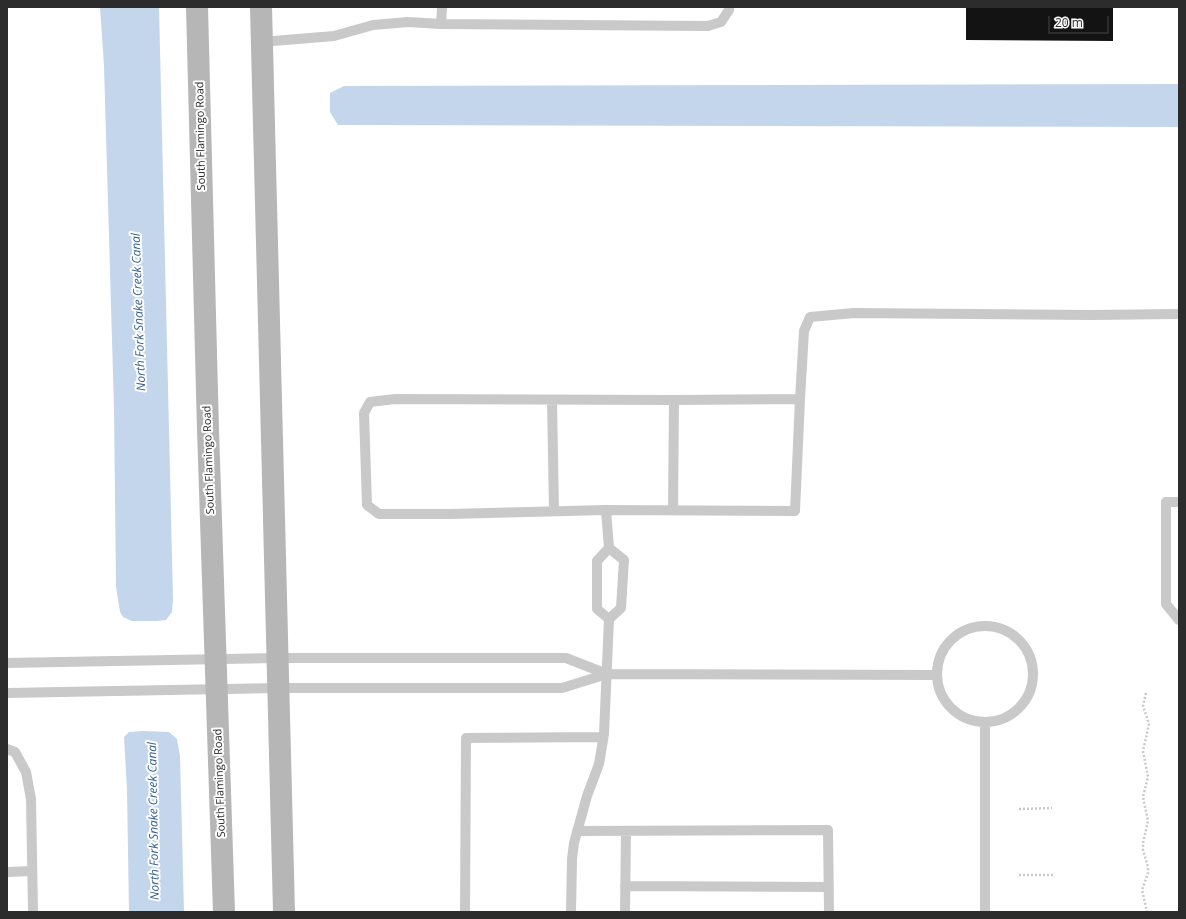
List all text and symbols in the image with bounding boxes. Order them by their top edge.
scale bar [1050,8,1111,34]
text: 20 m [1055,14,1083,31]
street label: South Flamingo Road [193,81,209,191]
water label: North Fork Snake Creek Canal [129,233,149,391]
street label: South Flamingo Road [201,405,217,515]
street label: South Flamingo Road [212,728,228,838]
water label: North Fork Snake Creek Canal [145,742,163,900]

